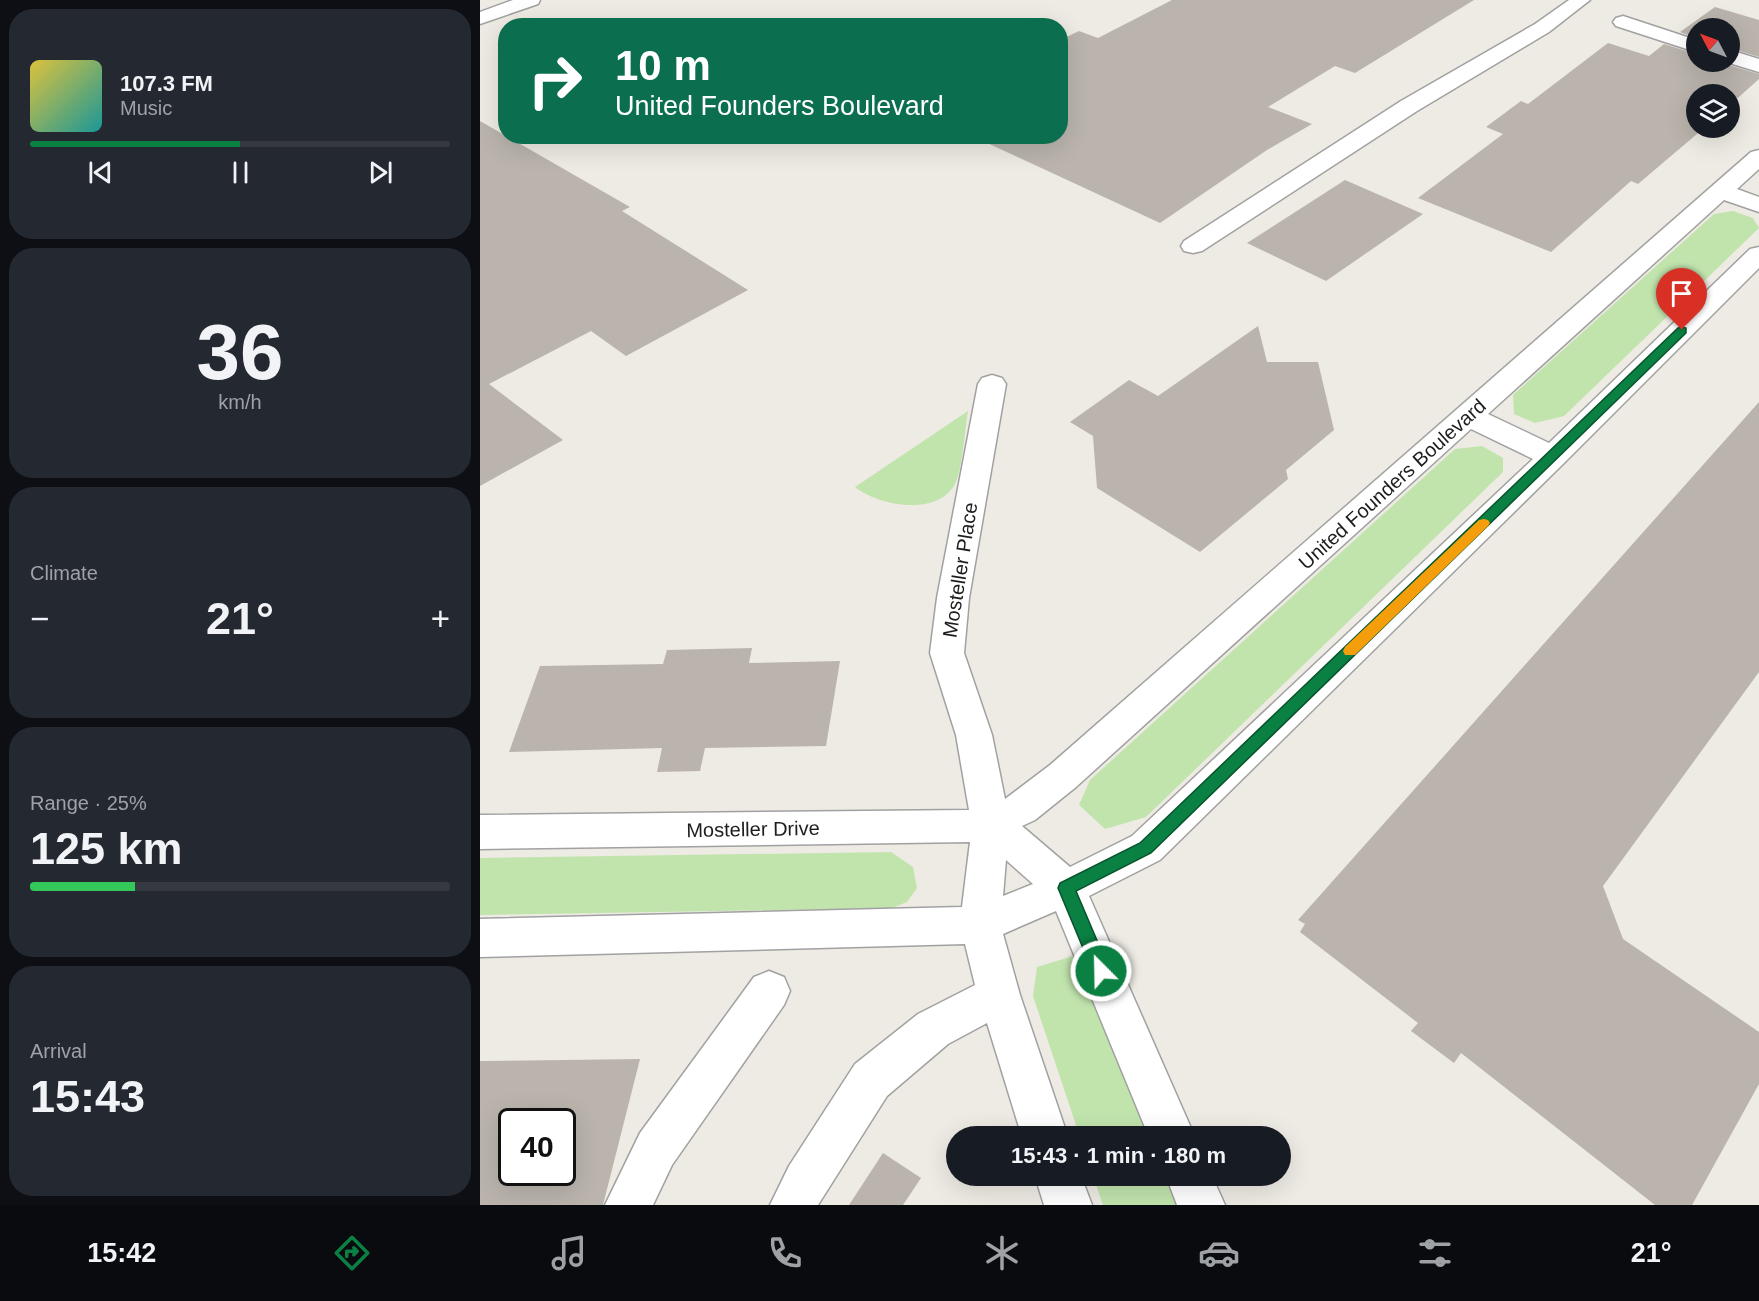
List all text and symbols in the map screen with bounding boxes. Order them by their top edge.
north arrow [1686,18,1740,72]
map controls [1686,18,1740,138]
icon: right [516,42,594,120]
text: 10 m [615,42,711,89]
text: 107.3 FM [120,71,213,96]
button: layers [1686,84,1740,138]
text: United Founders Boulevard [615,91,944,121]
text: Music [120,97,172,119]
icon: previous [84,156,117,189]
icon: pause [224,156,257,189]
icon: next [364,156,397,189]
pin [1656,268,1707,330]
icon: arrive [1665,277,1698,310]
text: 36 [197,308,283,396]
text: km/h [218,391,262,413]
street label: United Founders Boulevard [1294,394,1490,574]
street label: Mosteller Place [938,501,982,639]
text: Climate [30,562,98,584]
text: 21° [206,593,274,644]
text: − [30,600,49,637]
text: + [431,600,450,637]
text: Range · 25% [30,792,147,814]
street label: Mosteller Drive [686,817,820,841]
text: 125 km [30,823,183,874]
position arrow [1069,939,1133,1003]
text: Arrival [30,1040,87,1062]
text: 15:43 [30,1071,145,1122]
speed limit sign: 40 [498,1108,576,1186]
text: 15:43 · 1 min · 180 m [1011,1143,1226,1168]
icon: directions [331,1232,373,1274]
icon: music [548,1232,590,1274]
icon: phone [764,1232,806,1274]
icon: climate [981,1232,1023,1274]
icon: car [1198,1232,1240,1274]
icon: filters [1414,1232,1456,1274]
text: 15:42 [87,1238,156,1268]
text: 21° [1631,1238,1672,1268]

